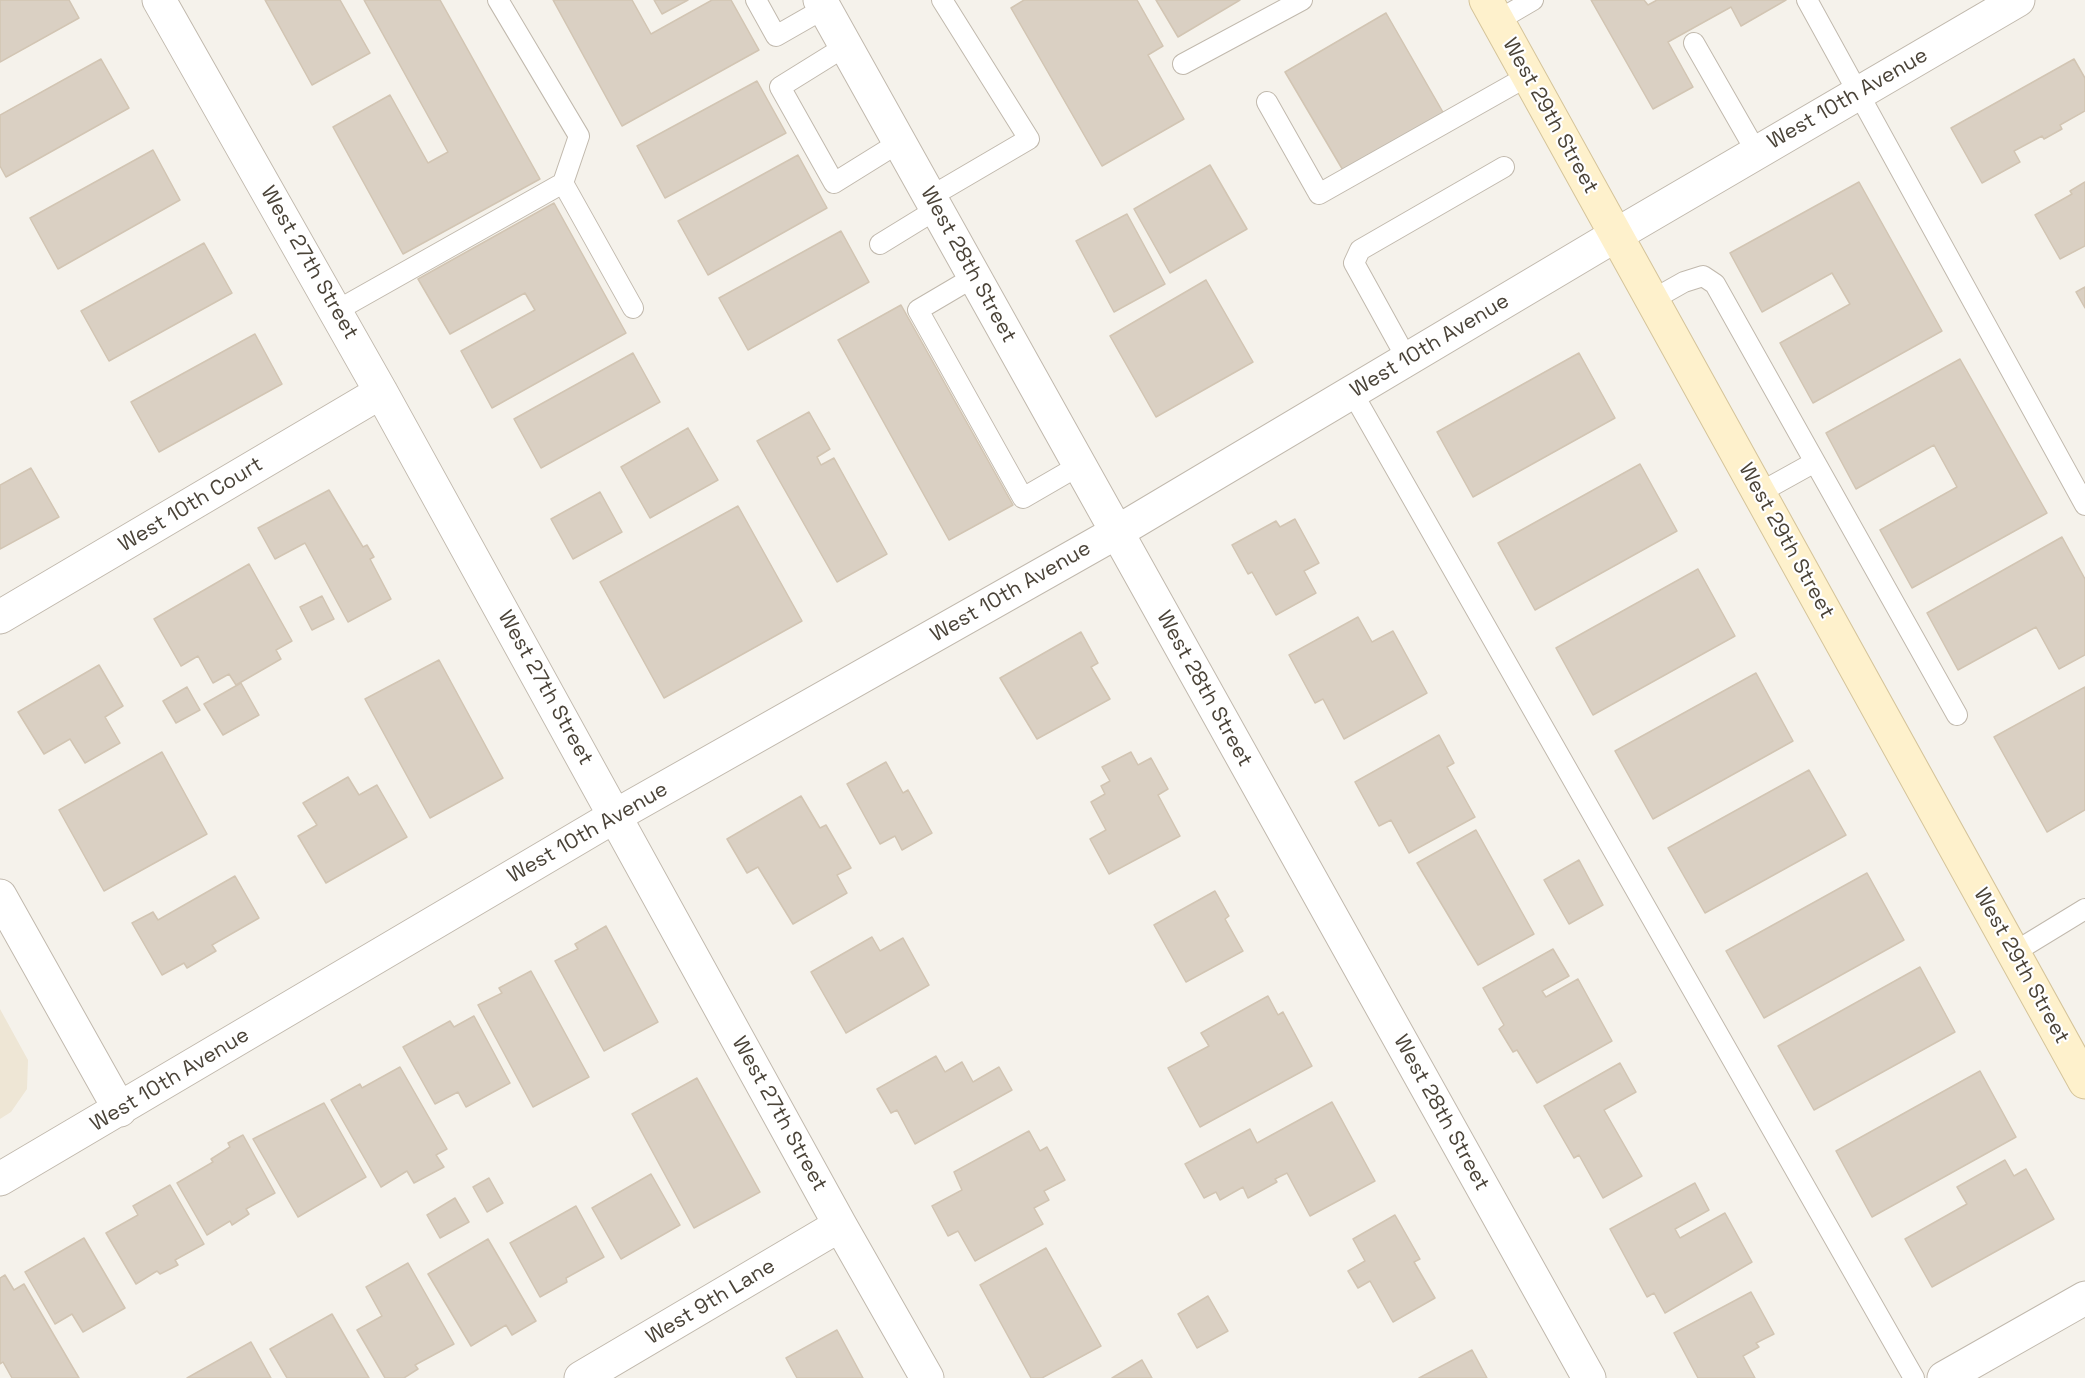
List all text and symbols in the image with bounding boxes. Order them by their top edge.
street label: West 29th Street [1497,34,1603,198]
street label: West 10th Avenue [1763,43,1933,155]
street label: West 27th Street [255,182,363,344]
street label: West 28th Street [915,183,1021,347]
street label: West 10th Avenue [1346,289,1514,403]
street label: West 10th Court [114,452,268,558]
street label: West 29th Street [1733,459,1839,623]
street label: West 10th Avenue [926,536,1096,648]
street label: West 27th Street [492,606,598,770]
street label: West 28th Street [1151,607,1257,771]
street label: West 10th Avenue [503,777,673,889]
street label: West 29th Street [1968,884,2074,1048]
street label: West 10th Avenue [86,1023,254,1137]
street label: West 28th Street [1388,1031,1494,1195]
street label: West 27th Street [726,1032,832,1196]
street label: West 9th Lane [642,1254,780,1350]

